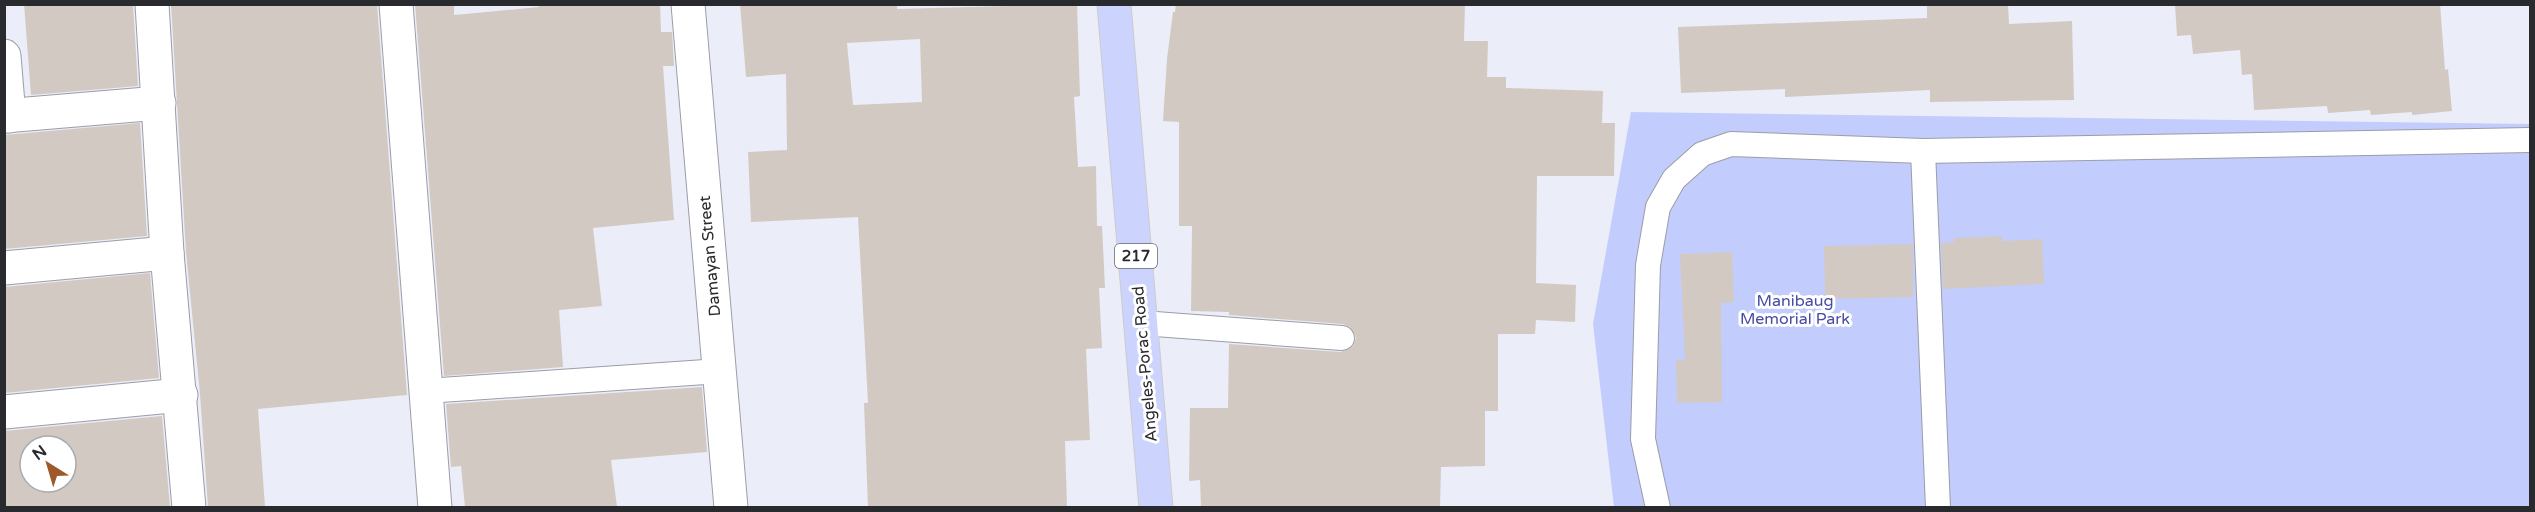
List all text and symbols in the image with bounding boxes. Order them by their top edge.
street label: Damayan Street [695,195,725,317]
road number: 217 [1115,244,1157,268]
street label: Angeles-Porac Road [1128,285,1162,443]
park label: Manibaug Memorial Park [1740,291,1850,329]
north arrow [18,434,78,494]
text: N [28,441,51,465]

